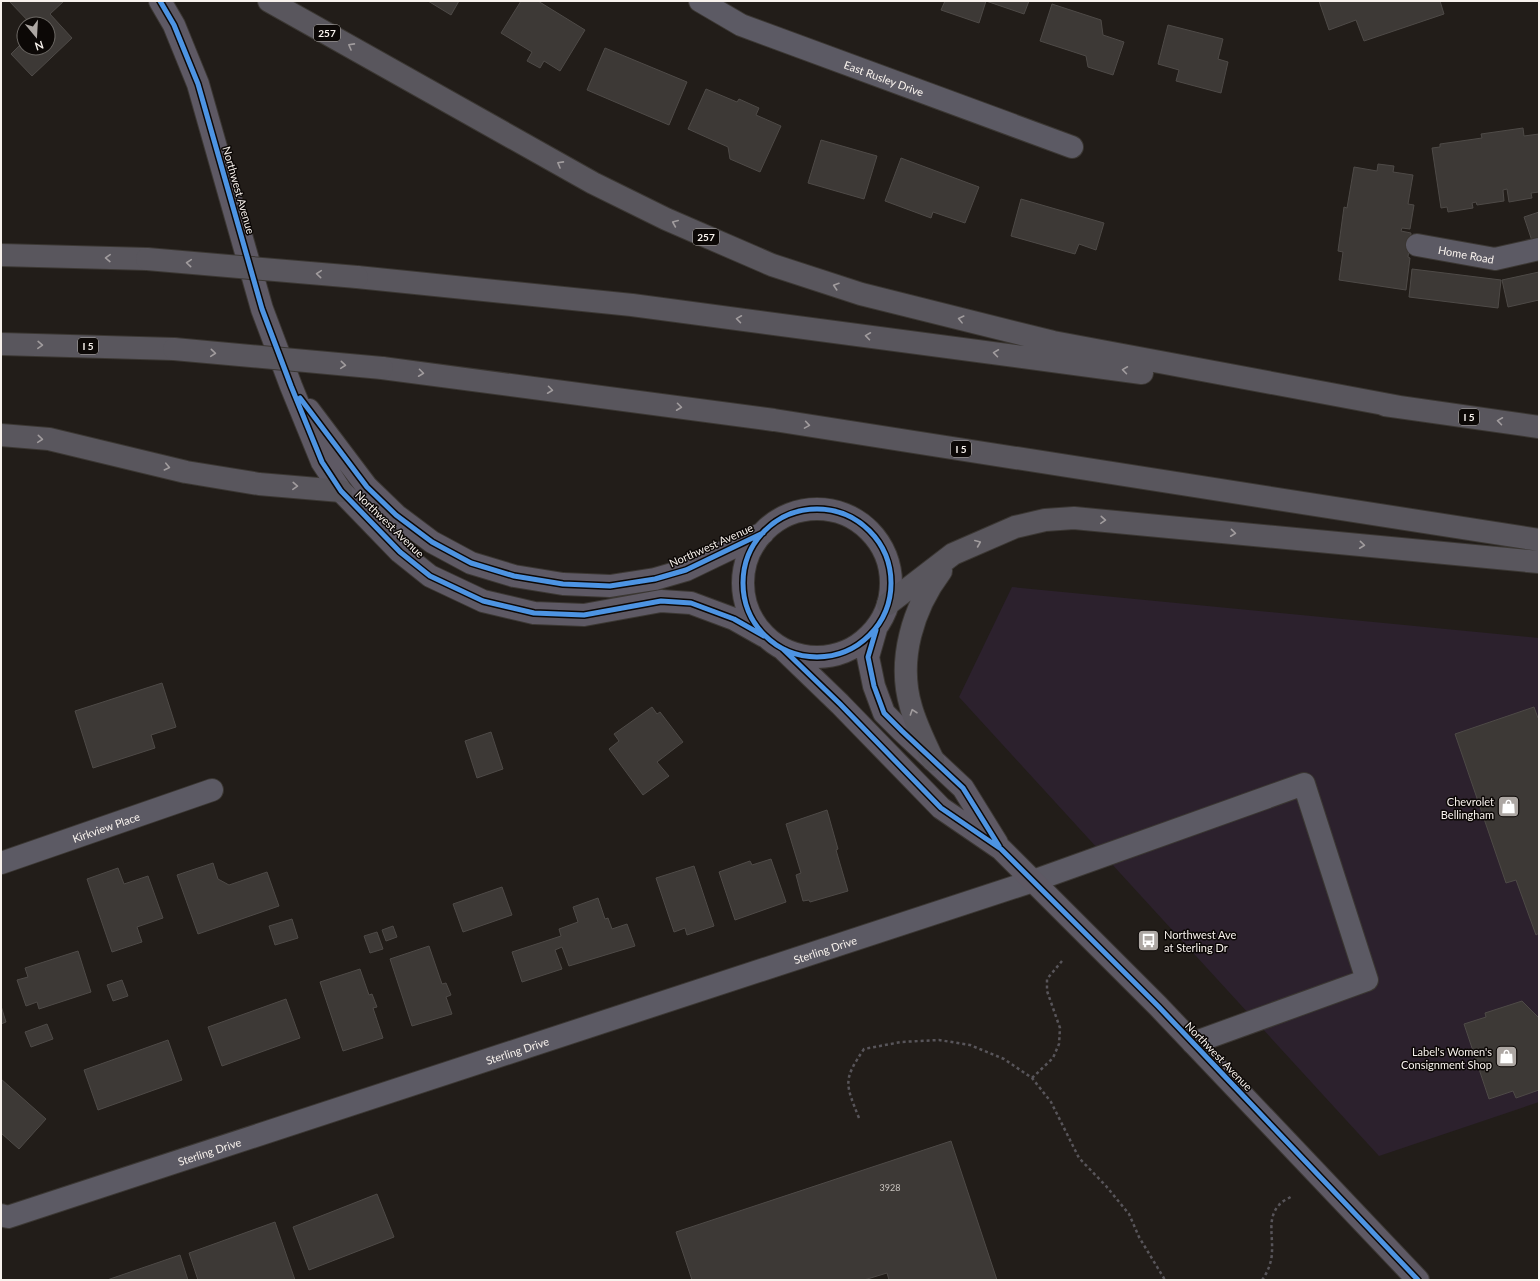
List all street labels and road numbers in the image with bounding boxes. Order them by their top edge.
road number: 257 [314,25,340,41]
street label: East Rusley Drive [843,57,926,98]
street label: Northwest Avenue [220,145,258,235]
road number: 257 [693,229,719,245]
street label: Home Road [1437,242,1495,265]
road number: I 5 [78,338,98,354]
road number: I 5 [1459,409,1479,425]
road number: I 5 [951,441,971,457]
street label: Northwest Avenue [353,488,427,560]
street label: Northwest Avenue [667,521,755,569]
street label: Kirkview Place [70,809,142,844]
street label: Sterling Drive [792,933,858,966]
street label: Northwest Avenue [1183,1019,1255,1093]
street label: Sterling Drive [484,1034,550,1067]
street label: Sterling Drive [176,1135,243,1167]

